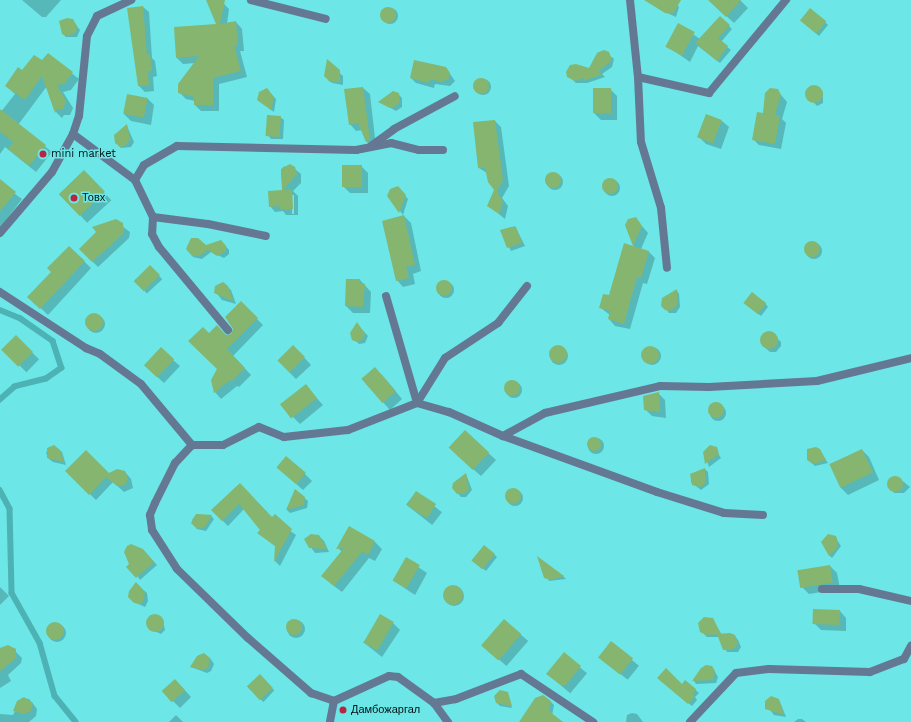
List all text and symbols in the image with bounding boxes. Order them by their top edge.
place label: mini market [51,147,116,161]
marker: mini market [38,149,48,159]
place label: Товх [82,191,105,205]
marker: Товх [69,193,79,203]
place label: Дамбожаргал [351,703,420,717]
marker: Дамбожаргал [338,705,348,715]

